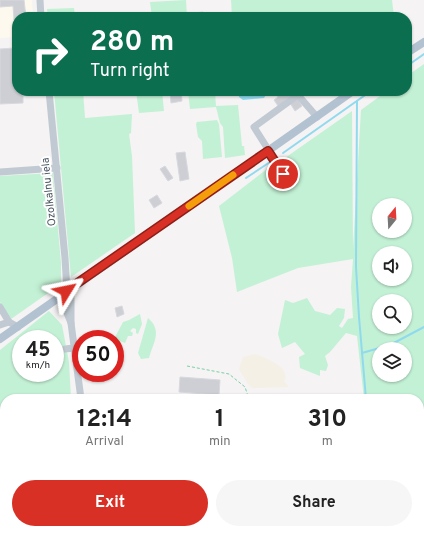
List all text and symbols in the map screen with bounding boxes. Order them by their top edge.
text: 280 m [90,25,174,61]
icon: right [24,28,76,80]
text: Turn right [90,60,170,83]
street label: Ozolkalnu iela [38,157,60,227]
pin [266,157,300,191]
icon: arrive [272,163,294,185]
north arrow [372,198,412,238]
map controls [372,198,412,382]
button: sound [372,246,412,286]
position arrow [45,270,87,312]
button: search [372,294,412,334]
speed limit sign: 50 [72,330,124,382]
text: 45 [25,338,51,364]
button: layers [372,342,412,382]
text: km/h [26,359,50,372]
text: 12:14 [77,405,132,435]
text: 1 [215,405,225,435]
text: 310 [307,405,347,435]
text: Arrival [85,434,124,450]
text: min [209,434,231,450]
text: m [322,434,333,450]
button: Exit [12,480,208,526]
button: Share [216,480,412,526]

